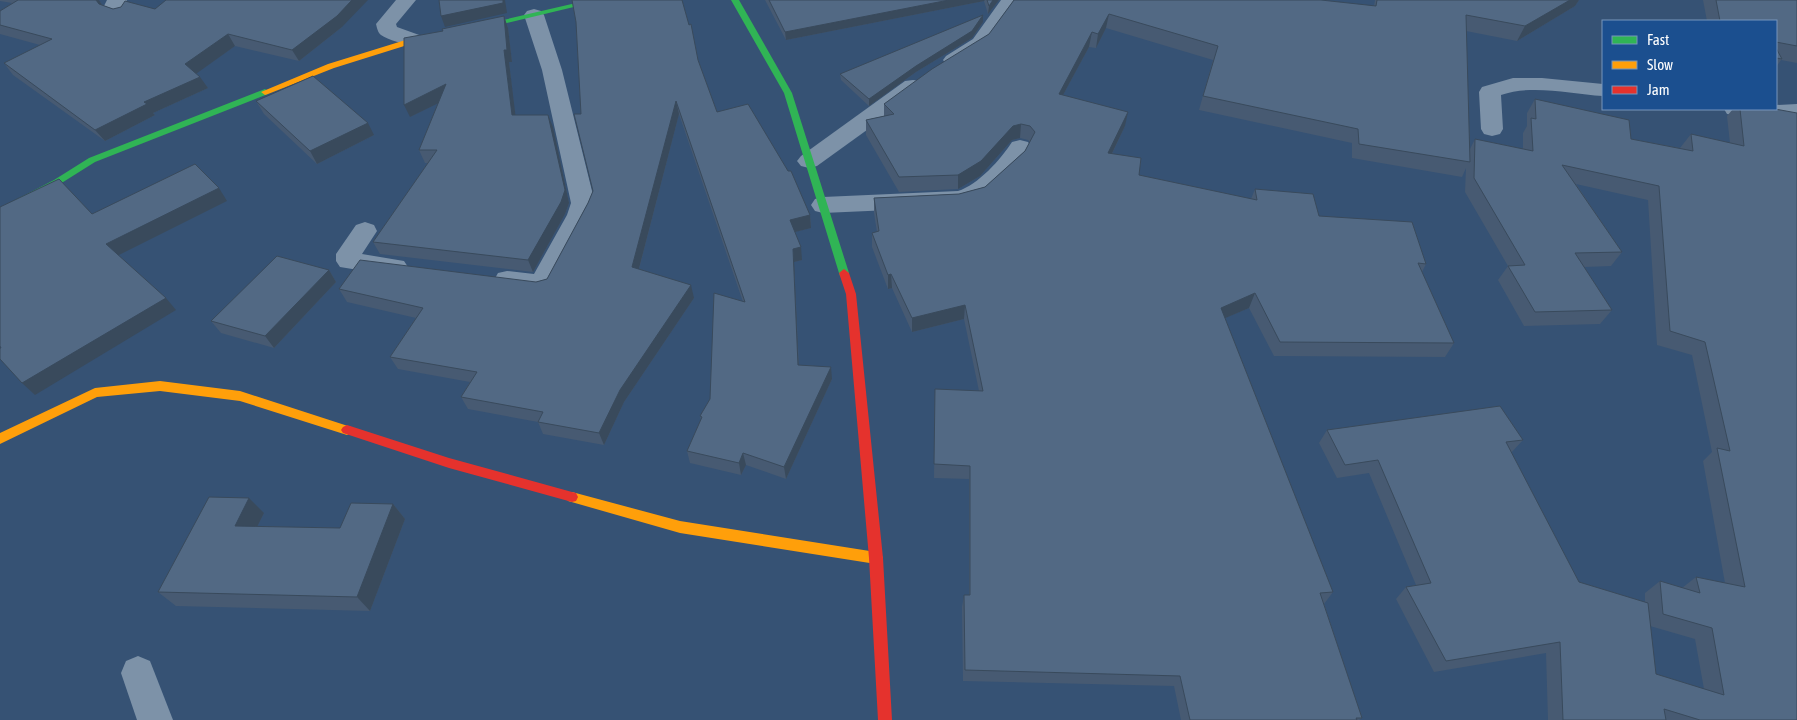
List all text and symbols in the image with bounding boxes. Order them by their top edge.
legend [1602,20,1777,110]
text: Fast [1647,31,1669,48]
text: Slow [1647,56,1673,73]
text: Jam [1647,81,1670,98]

